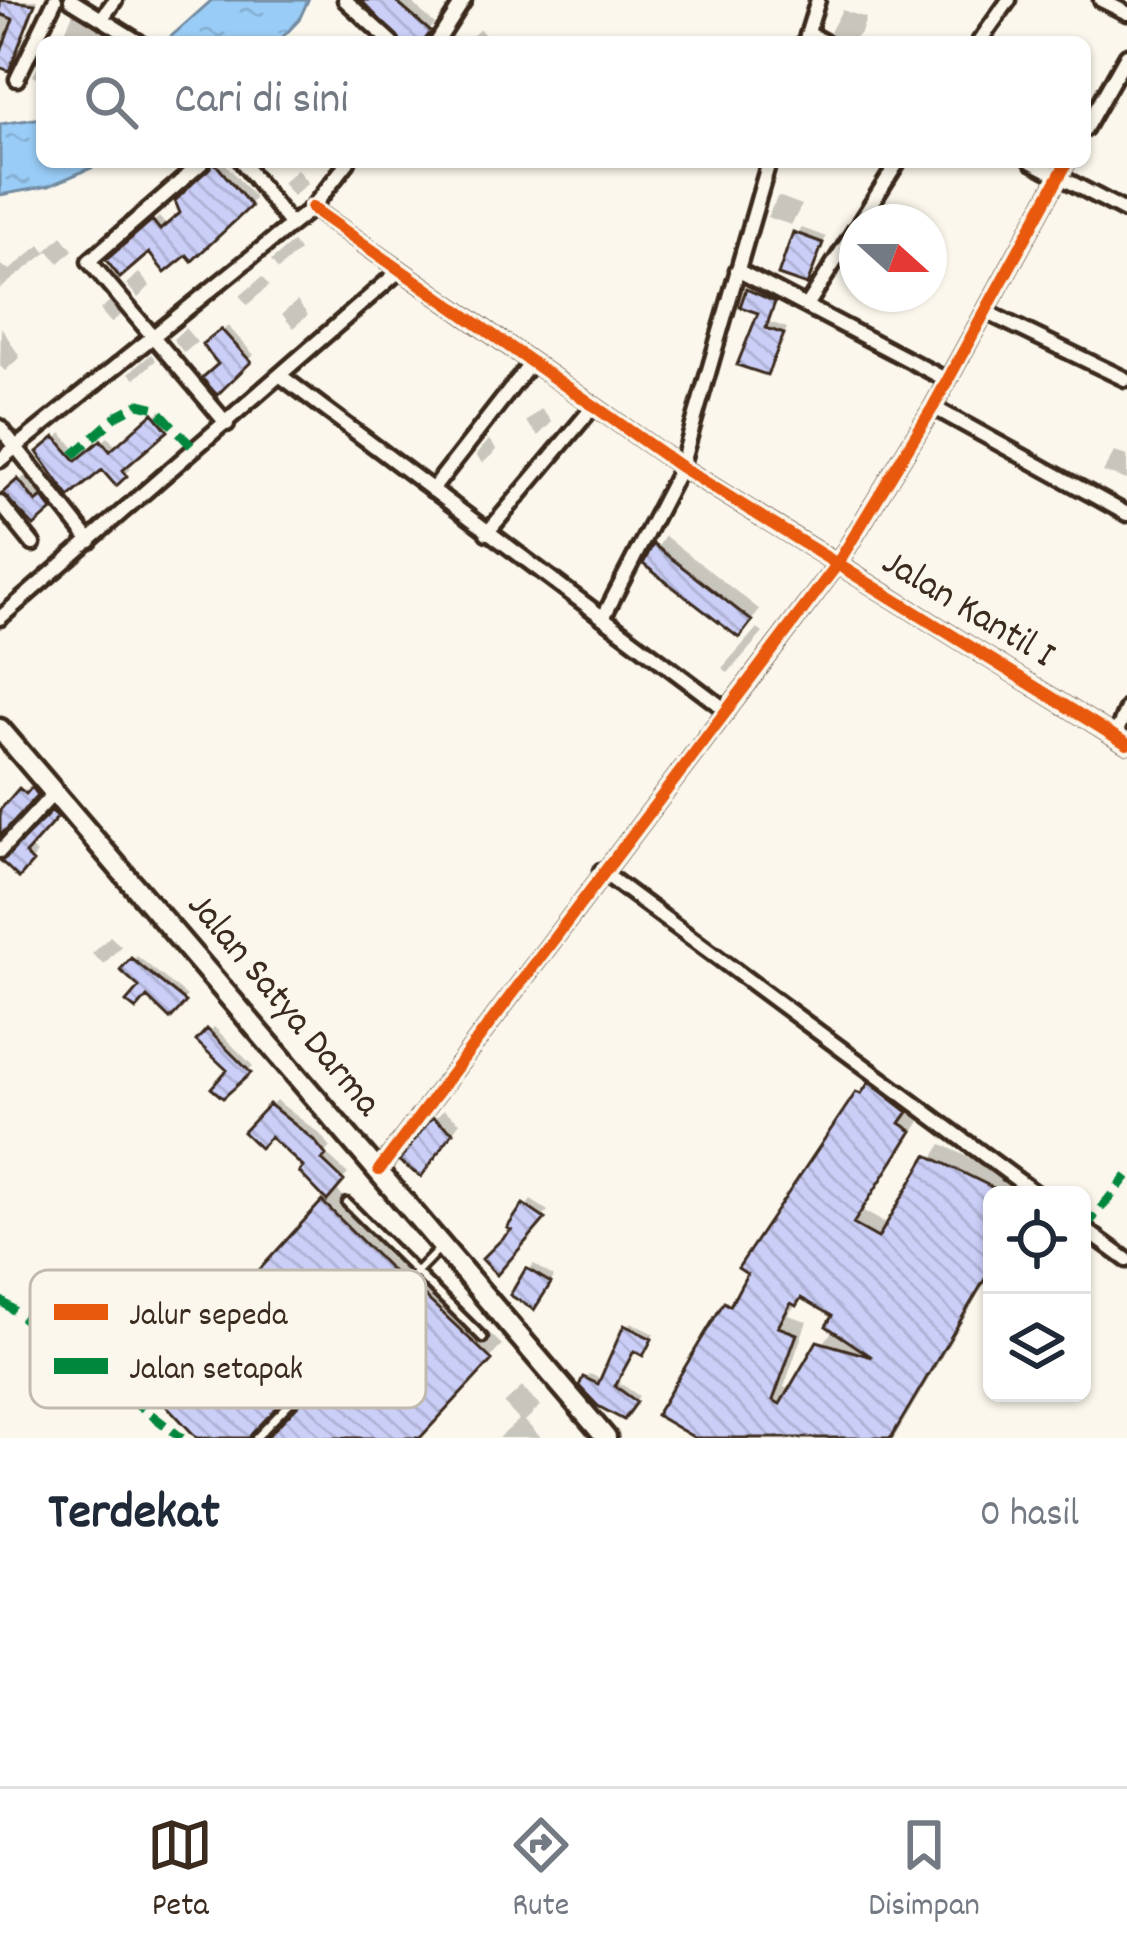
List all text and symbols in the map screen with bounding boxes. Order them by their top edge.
search box [36,36,1091,168]
icon: search [78,69,144,135]
text: Cari di sini [174,70,348,134]
north arrow [839,204,947,312]
street label: Jalan Kantil I [870,538,1064,684]
street label: Jalan Satya Darma [172,882,393,1131]
map controls [983,1186,1091,1402]
button: locate [983,1186,1091,1294]
legend [30,1270,426,1408]
text: Jalur sepeda [129,1294,288,1341]
button: layers [983,1294,1091,1402]
text: Jalan setapak [129,1348,303,1395]
text: Terdekat [48,1480,220,1552]
text: 0 hasil [980,1489,1079,1544]
tab: Peta [147,1812,213,1931]
tab: Rute [508,1812,574,1931]
tab: Disimpan [868,1812,980,1931]

